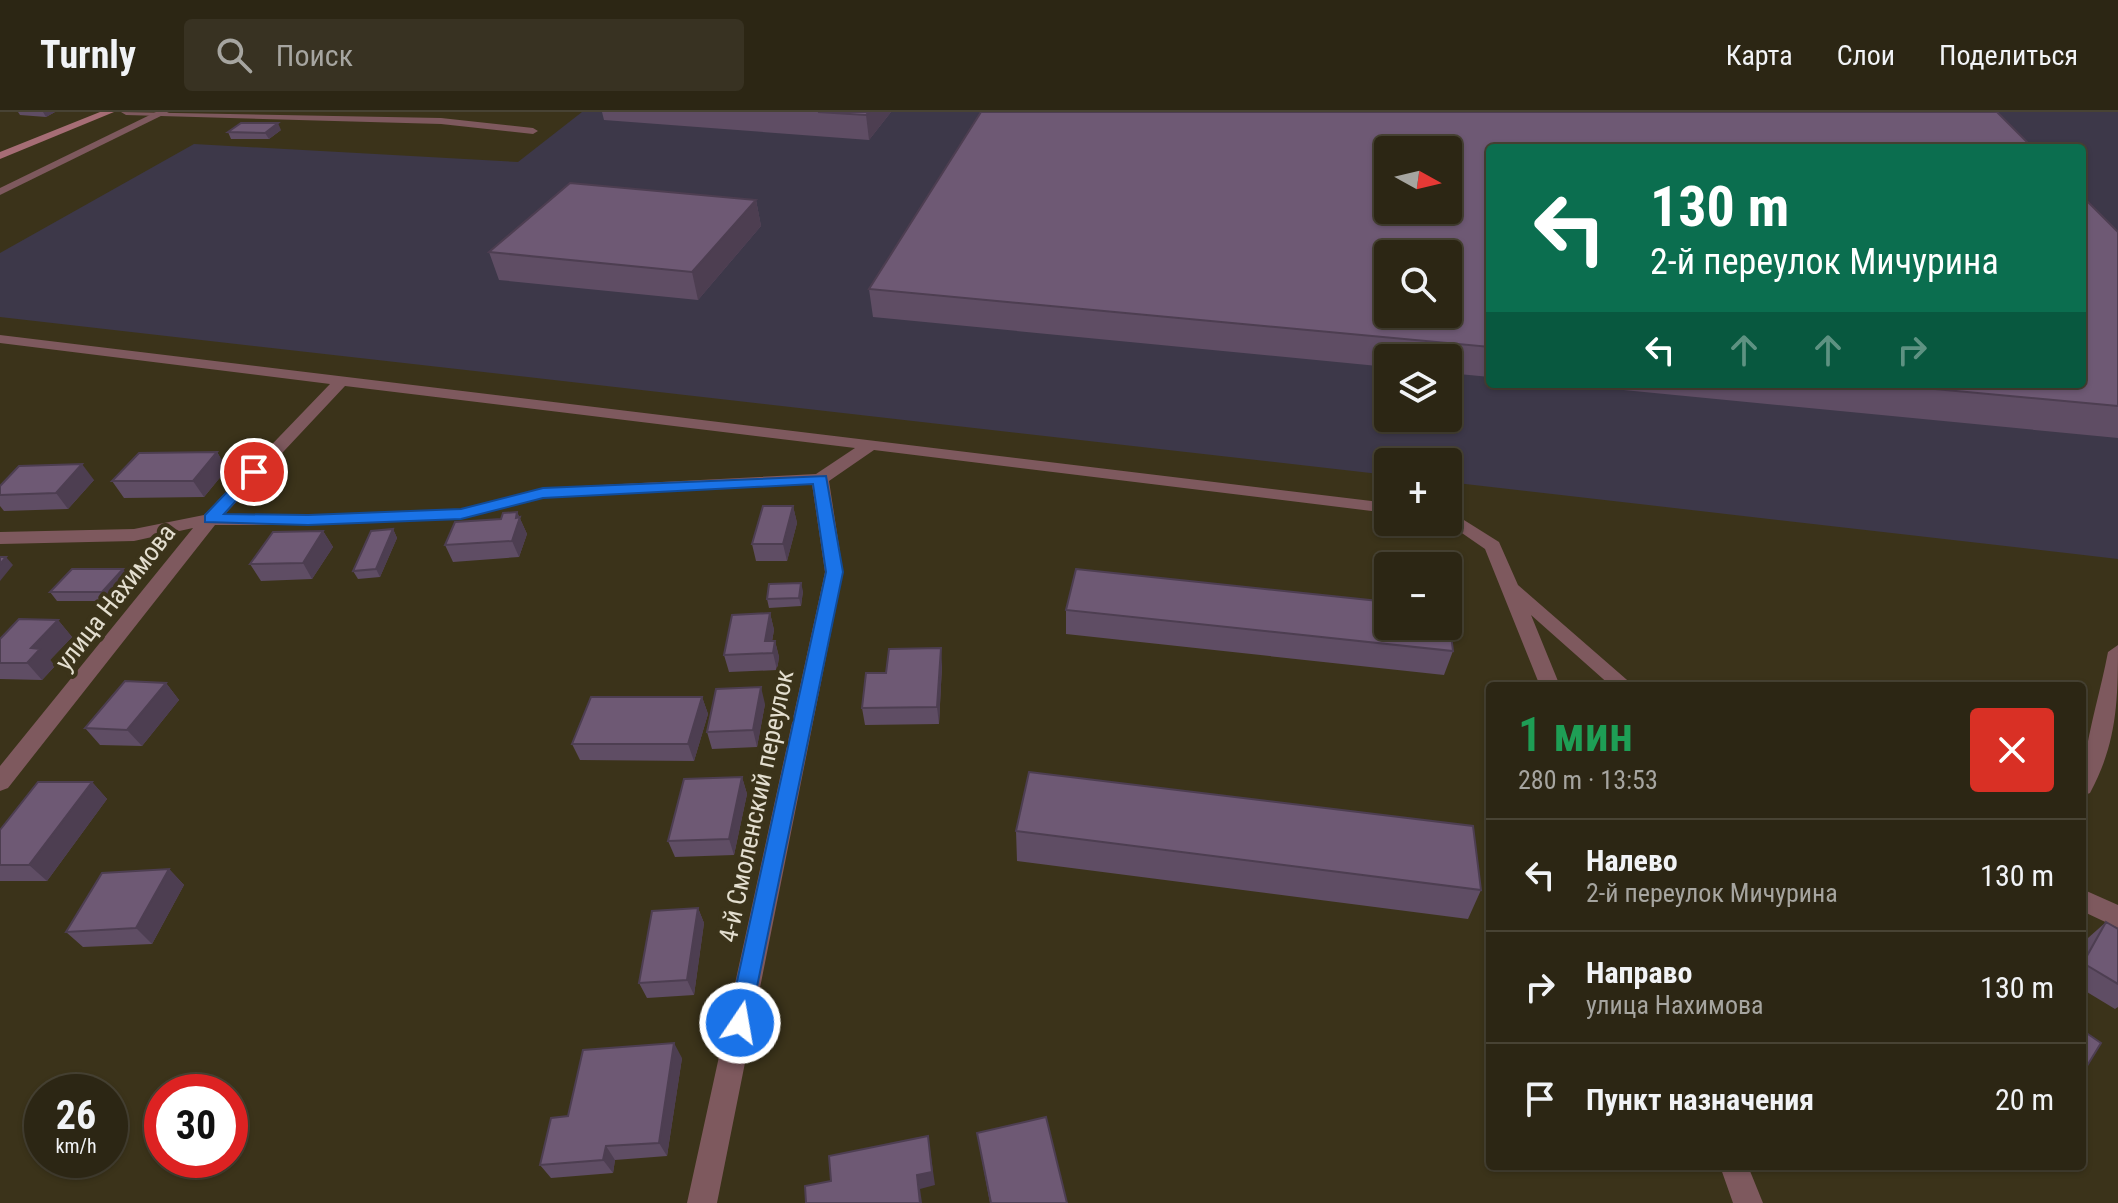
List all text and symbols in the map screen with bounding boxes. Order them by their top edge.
search box [184,19,744,91]
text: Turnly [40,33,136,77]
icon: search [212,33,256,77]
text: Поиск [276,38,353,73]
text: Карта [1726,39,1793,72]
text: Слои [1837,39,1895,72]
text: Поделиться [1939,39,2078,72]
north arrow [1374,136,1462,224]
map controls [1374,136,1462,640]
text: 130 m [1650,174,1789,240]
icon: left [1518,176,1622,280]
button: search [1374,240,1462,328]
text: 2-й переулок Мичурина [1650,241,1999,283]
icon: left [1638,328,1682,372]
icon: ahead [1722,328,1766,372]
icon: ahead [1806,328,1850,372]
icon: right [1890,328,1934,372]
button: layers [1374,344,1462,432]
pin [220,438,288,506]
button: + [1374,448,1462,536]
icon: arrive [232,450,276,494]
street label: улица Нахимова [49,518,181,676]
button: − [1374,552,1462,640]
street label: 4-й Смоленский переулок [712,666,800,945]
text: 1 мин [1518,706,1633,763]
button: close [1970,708,2054,792]
text: 280 m · 13:53 [1518,765,1658,795]
text: Налево [1586,843,1678,878]
icon: left [1518,853,1562,897]
text: 130 m [1980,858,2054,893]
text: 2-й переулок Мичурина [1586,878,1838,908]
text: Направо [1586,955,1692,990]
icon: right [1518,965,1562,1009]
text: 130 m [1980,970,2054,1005]
position arrow [698,981,782,1065]
text: улица Нахимова [1586,990,1764,1020]
speed limit sign: 30 [144,1074,248,1178]
icon: arrive [1518,1077,1562,1121]
text: Пункт назначения [1586,1082,1814,1117]
text: 20 m [1995,1082,2054,1117]
text: 26 [56,1092,96,1139]
text: km/h [55,1134,97,1158]

